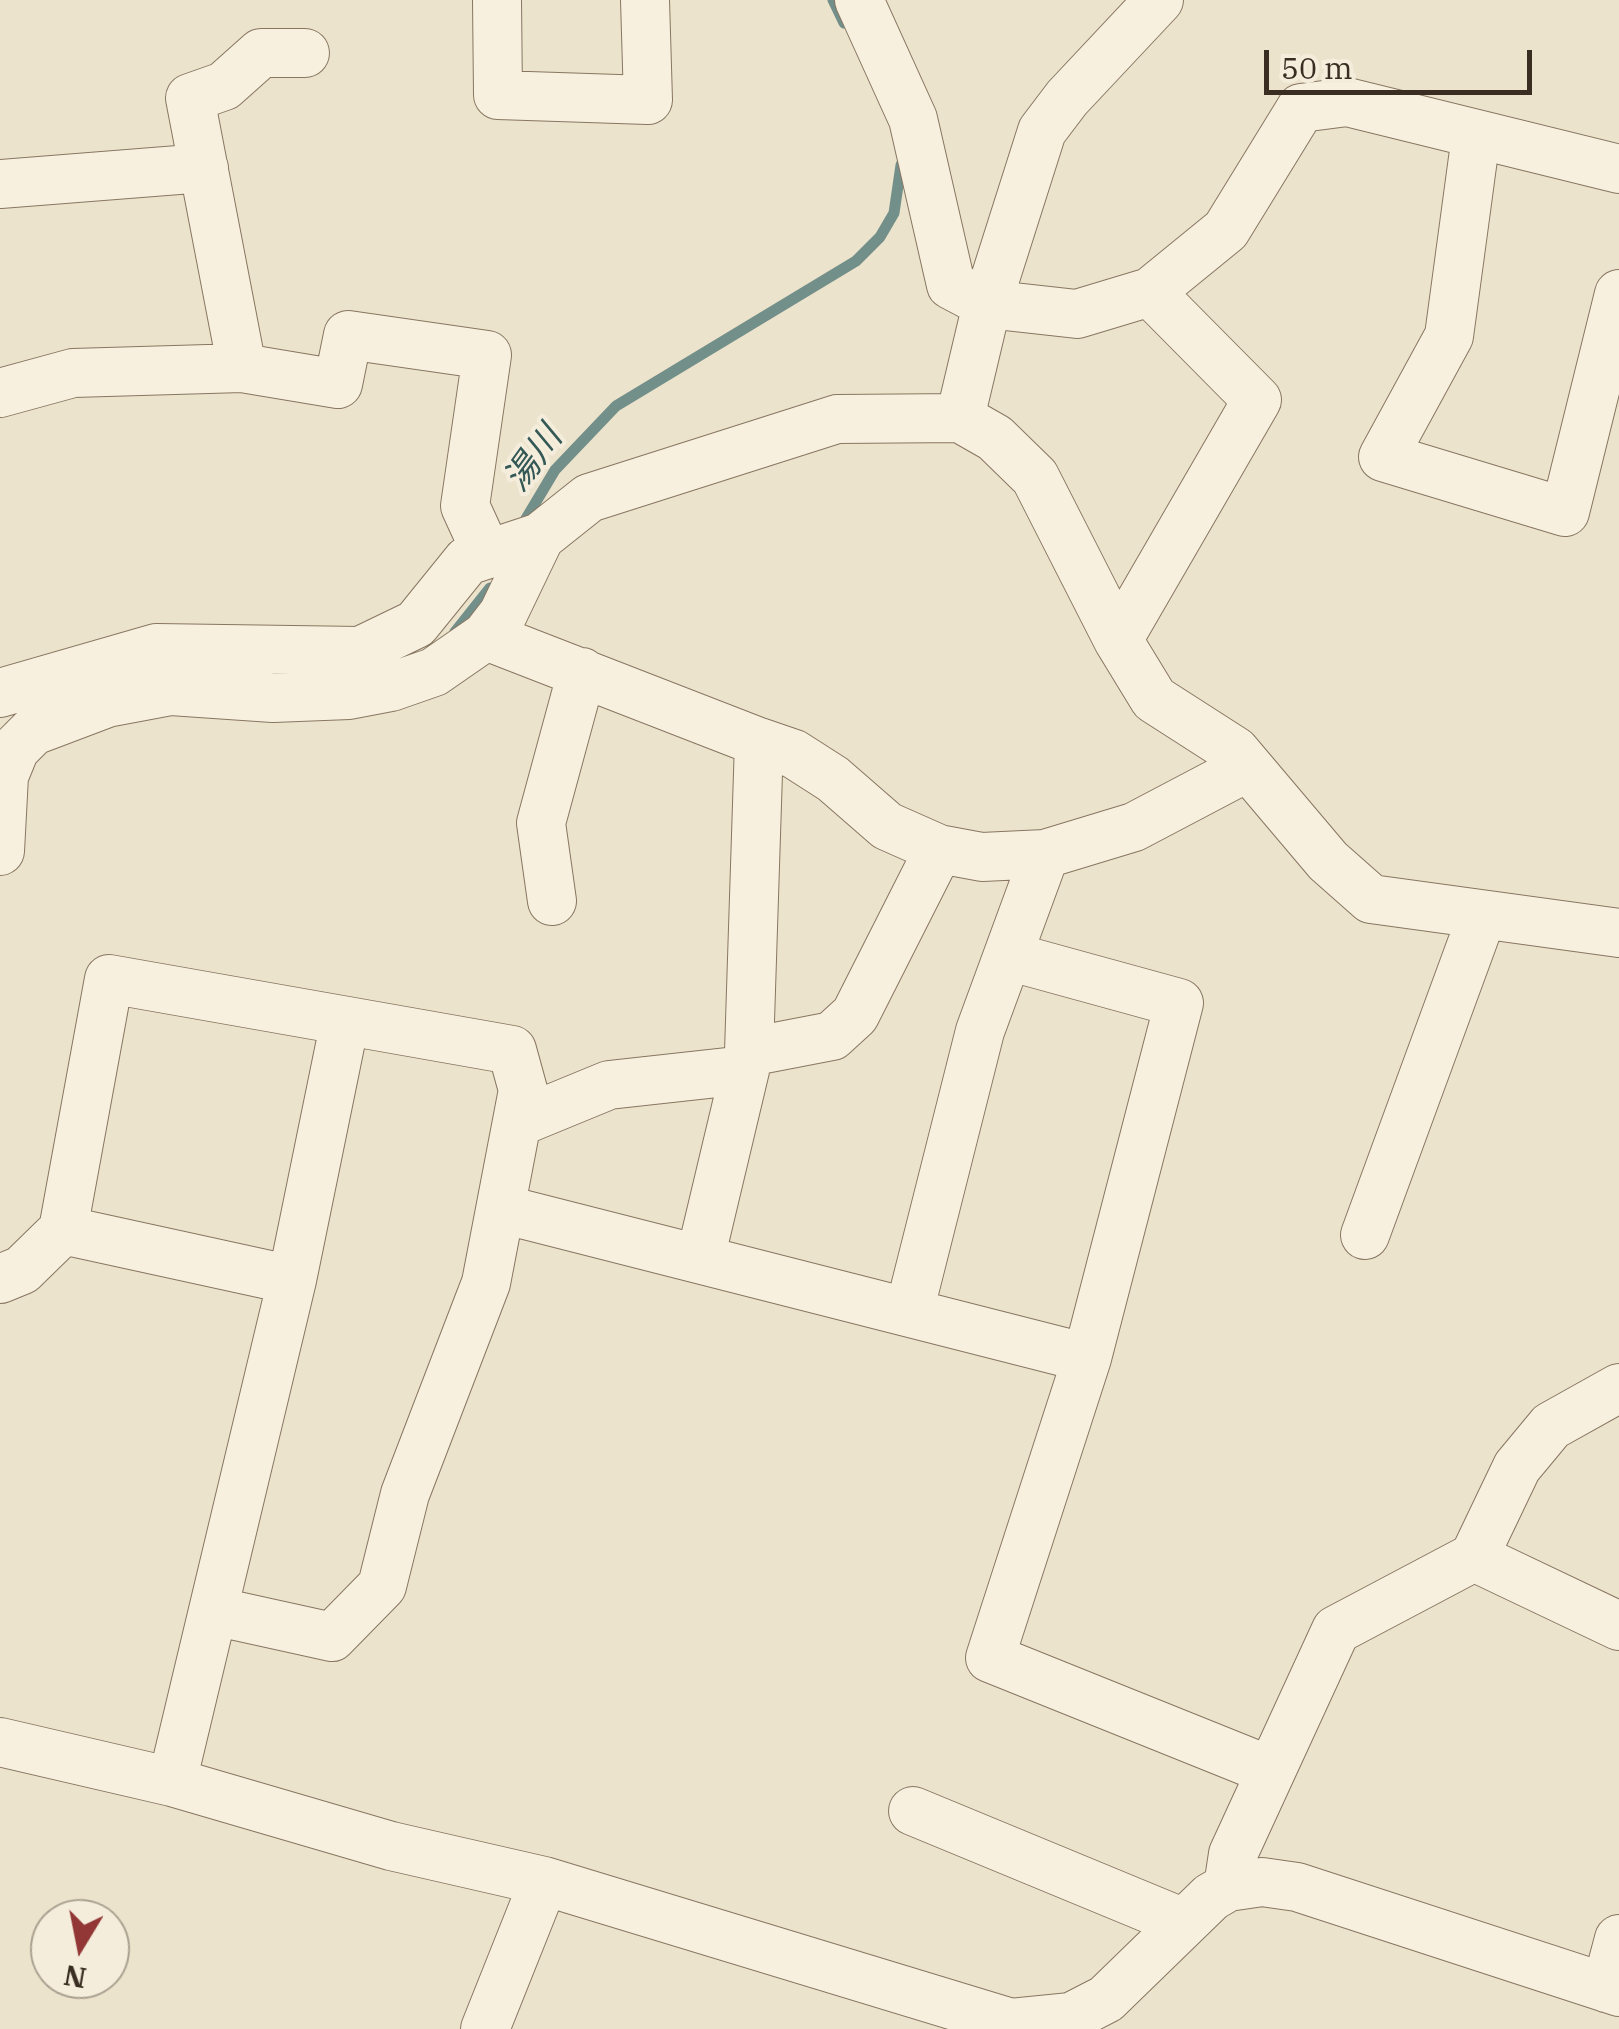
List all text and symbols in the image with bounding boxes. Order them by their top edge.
scale bar [1269,30,1536,92]
text: 50 m [1281,48,1353,87]
water label: 湯川 [496,418,572,500]
north arrow [30,1899,130,1999]
text: N [61,1957,89,1997]

